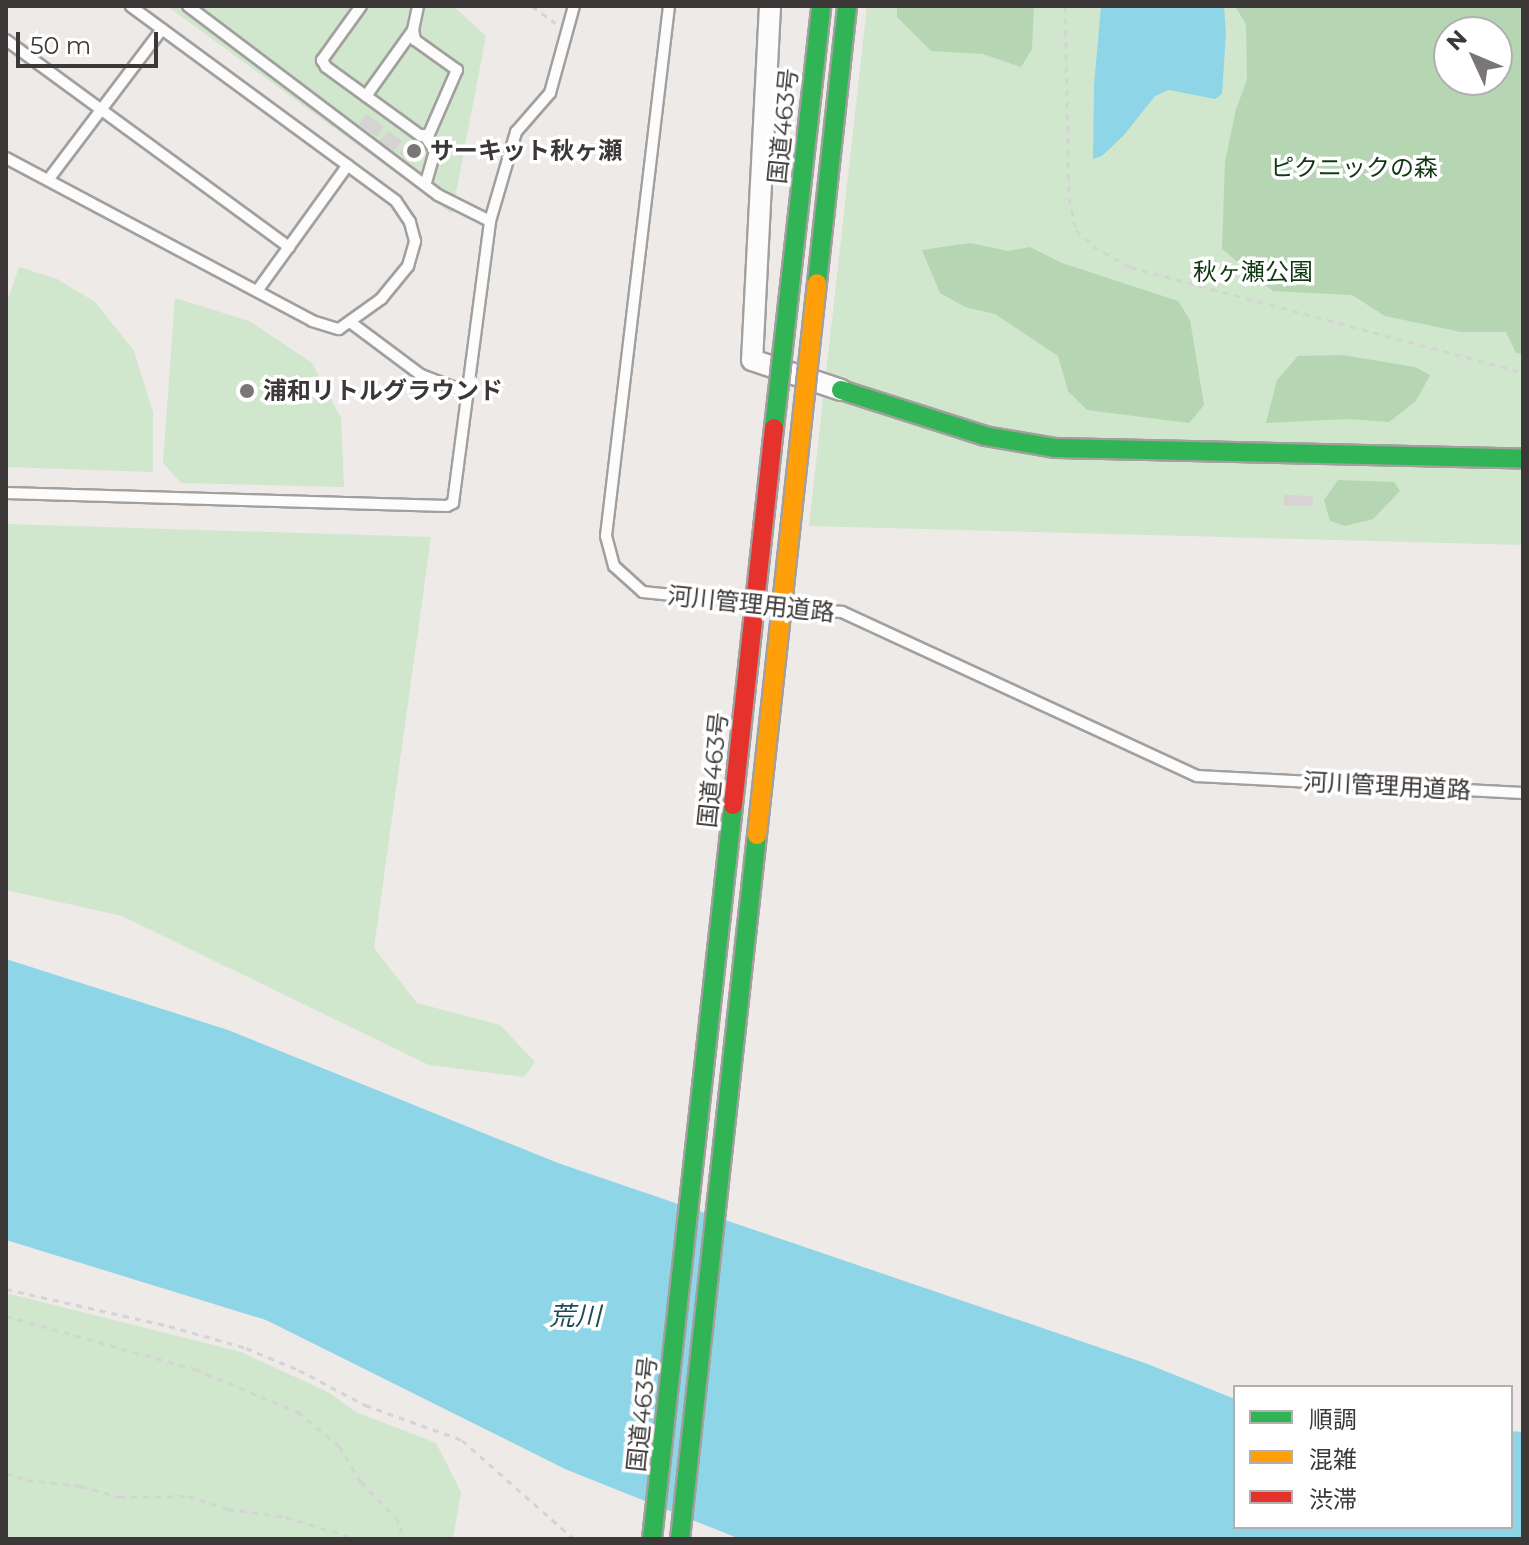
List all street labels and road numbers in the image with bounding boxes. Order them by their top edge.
street label: 国道463号 [763,67,803,185]
street label: 河川管理用道路 [666,581,836,627]
street label: 国道463号 [693,711,733,829]
street label: 河川管理用道路 [1302,767,1472,805]
street label: 国道463号 [622,1355,662,1473]

